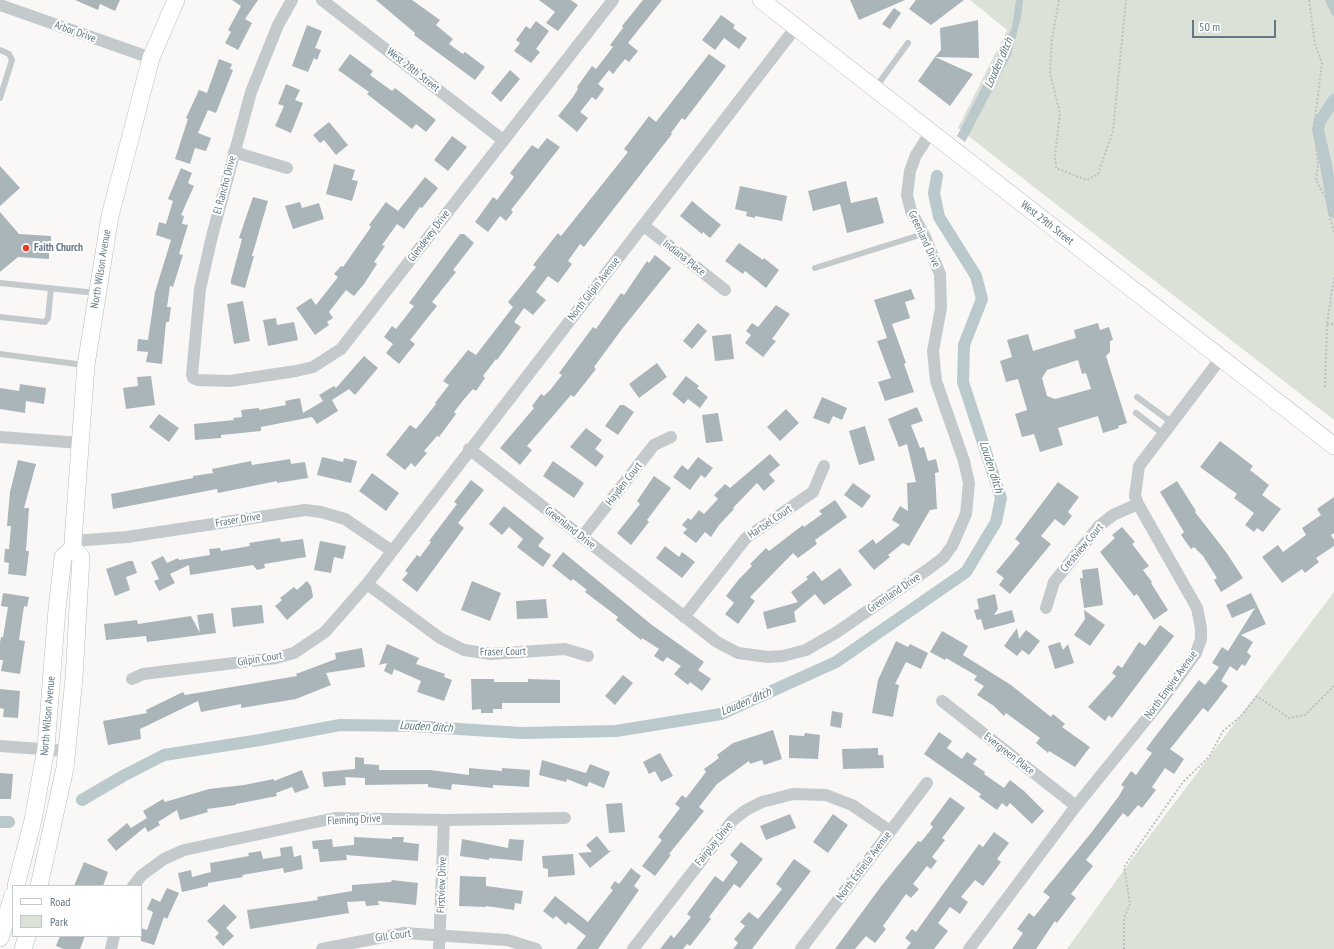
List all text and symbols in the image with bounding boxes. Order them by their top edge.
scale bar [1194,12,1278,38]
street label: Arbor Drive [53,18,97,46]
text: 50 m [1199,19,1220,34]
water label: Louden ditch [982,36,1016,90]
street label: West 28th Street [384,45,442,95]
street label: El Rancho Drive [211,154,239,216]
street label: West 29th Street [1018,198,1076,248]
street label: Glendevey Drive [405,207,453,265]
street label: Greenland Drive [905,209,943,269]
street label: North Wilson Avenue [88,228,114,310]
street label: Indiana Place [660,237,708,279]
place label: Faith Church [34,241,83,255]
marker: Faith Church [21,243,31,253]
street label: North Gilpin Avenue [565,255,623,323]
water label: Louden ditch [976,439,1006,495]
street label: Hayden Court [603,460,645,508]
street label: Hartsel Court [745,502,795,542]
street label: Greenland Drive [542,504,598,552]
street label: Fraser Drive [214,510,262,530]
street label: Crestview Court [1058,521,1106,575]
street label: Greenland Drive [865,570,923,616]
street label: Fraser Court [480,645,526,659]
street label: North Empire Avenue [1142,648,1200,722]
street label: Gilpin Court [237,649,283,669]
street label: North Wilson Avenue [38,676,58,756]
water label: Louden ditch [719,685,773,719]
water label: Louden ditch [399,718,453,736]
street label: Evergreen Place [981,730,1037,778]
street label: Fleming Drive [327,812,381,828]
street label: Fairplay Drive [692,819,736,869]
street label: North Estrella Avenue [834,829,894,903]
street label: Firstview Drive [434,857,450,913]
legend [12,885,142,937]
text: Road [50,894,70,909]
text: Park [50,914,68,929]
street label: Gill Court [374,927,412,945]

